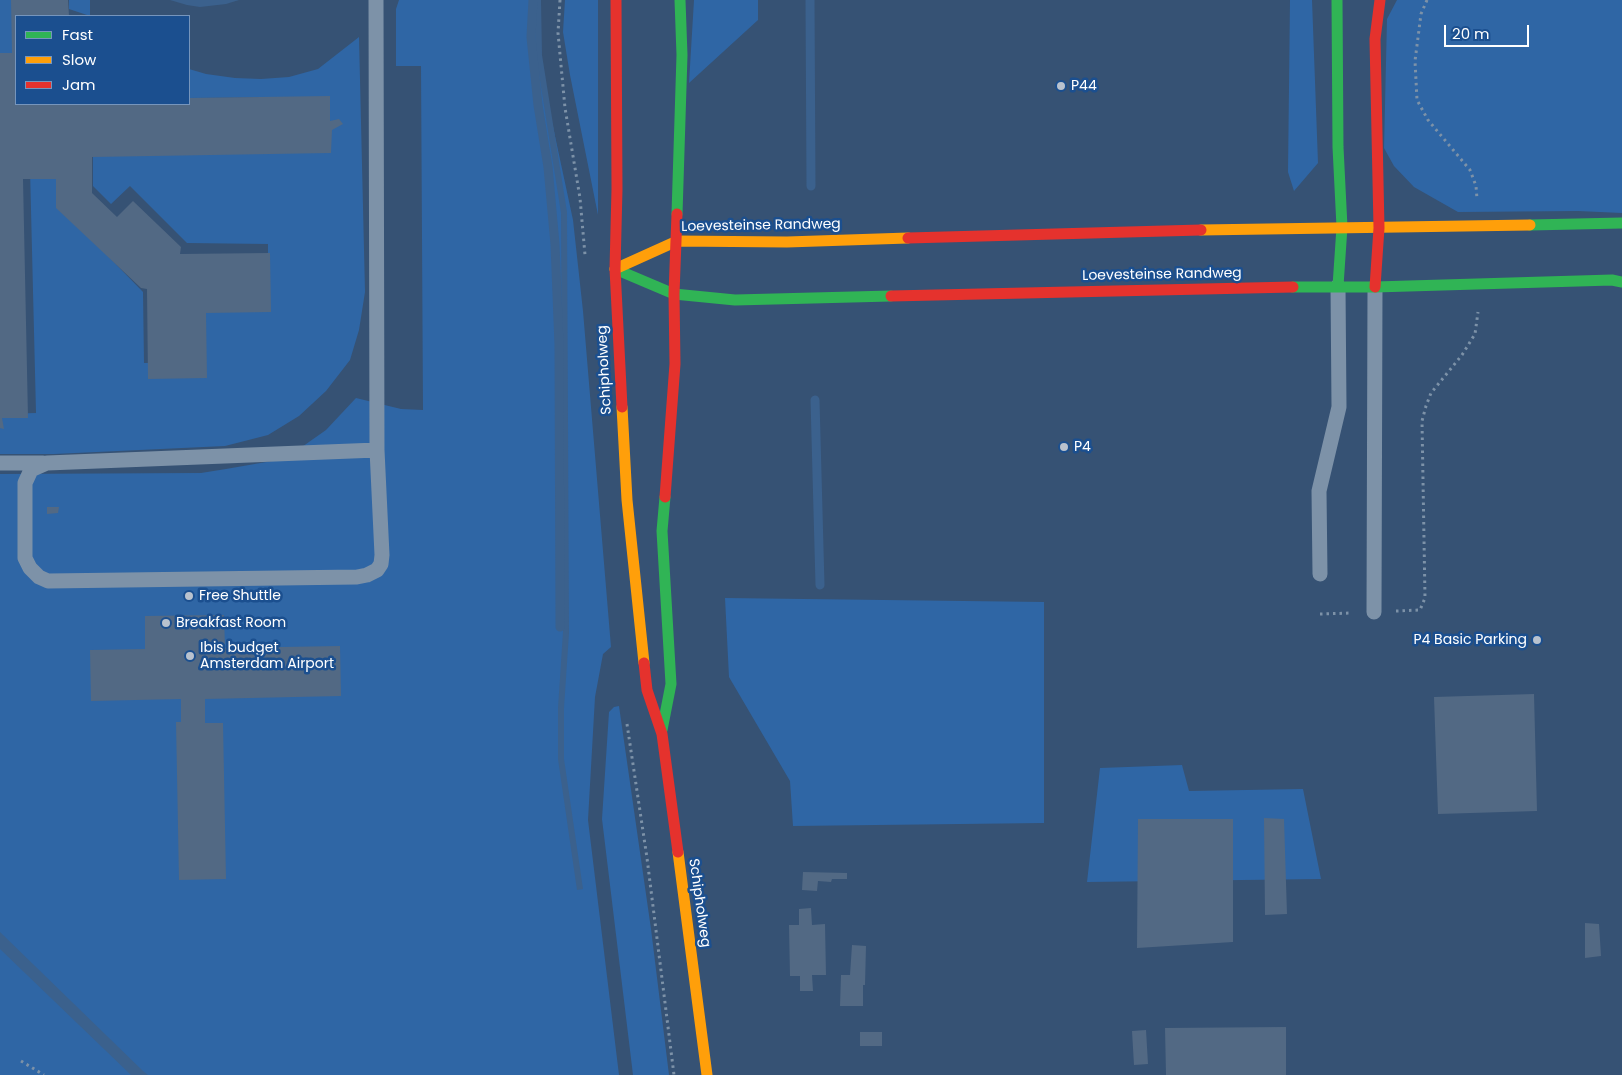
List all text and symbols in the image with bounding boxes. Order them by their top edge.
legend [15,15,190,105]
scale bar [1447,15,1532,47]
text: 20 m [1452,23,1490,44]
text: Fast [62,24,93,45]
text: Slow [62,49,96,70]
text: Jam [62,74,96,95]
place label: P44 [1071,78,1097,94]
marker: P44 [1055,80,1067,92]
street label: Loevesteinse Randweg [681,216,841,236]
street label: Loevesteinse Randweg [1082,265,1242,285]
street label: Schipholweg [594,325,616,415]
place label: P4 [1074,439,1091,455]
marker: P4 [1058,441,1070,453]
place label: Free Shuttle [199,588,281,604]
marker: Free Shuttle [183,590,195,602]
place label: Breakfast Room [176,615,286,631]
marker: Breakfast Room [160,617,172,629]
place label: P4 Basic Parking [1413,632,1527,648]
marker: P4 Basic Parking [1531,634,1543,646]
place label: Ibis budget Amsterdam Airport [200,640,334,672]
marker: Ibis budget Amsterdam Airport [184,650,196,662]
street label: Schipholweg [684,857,714,949]

